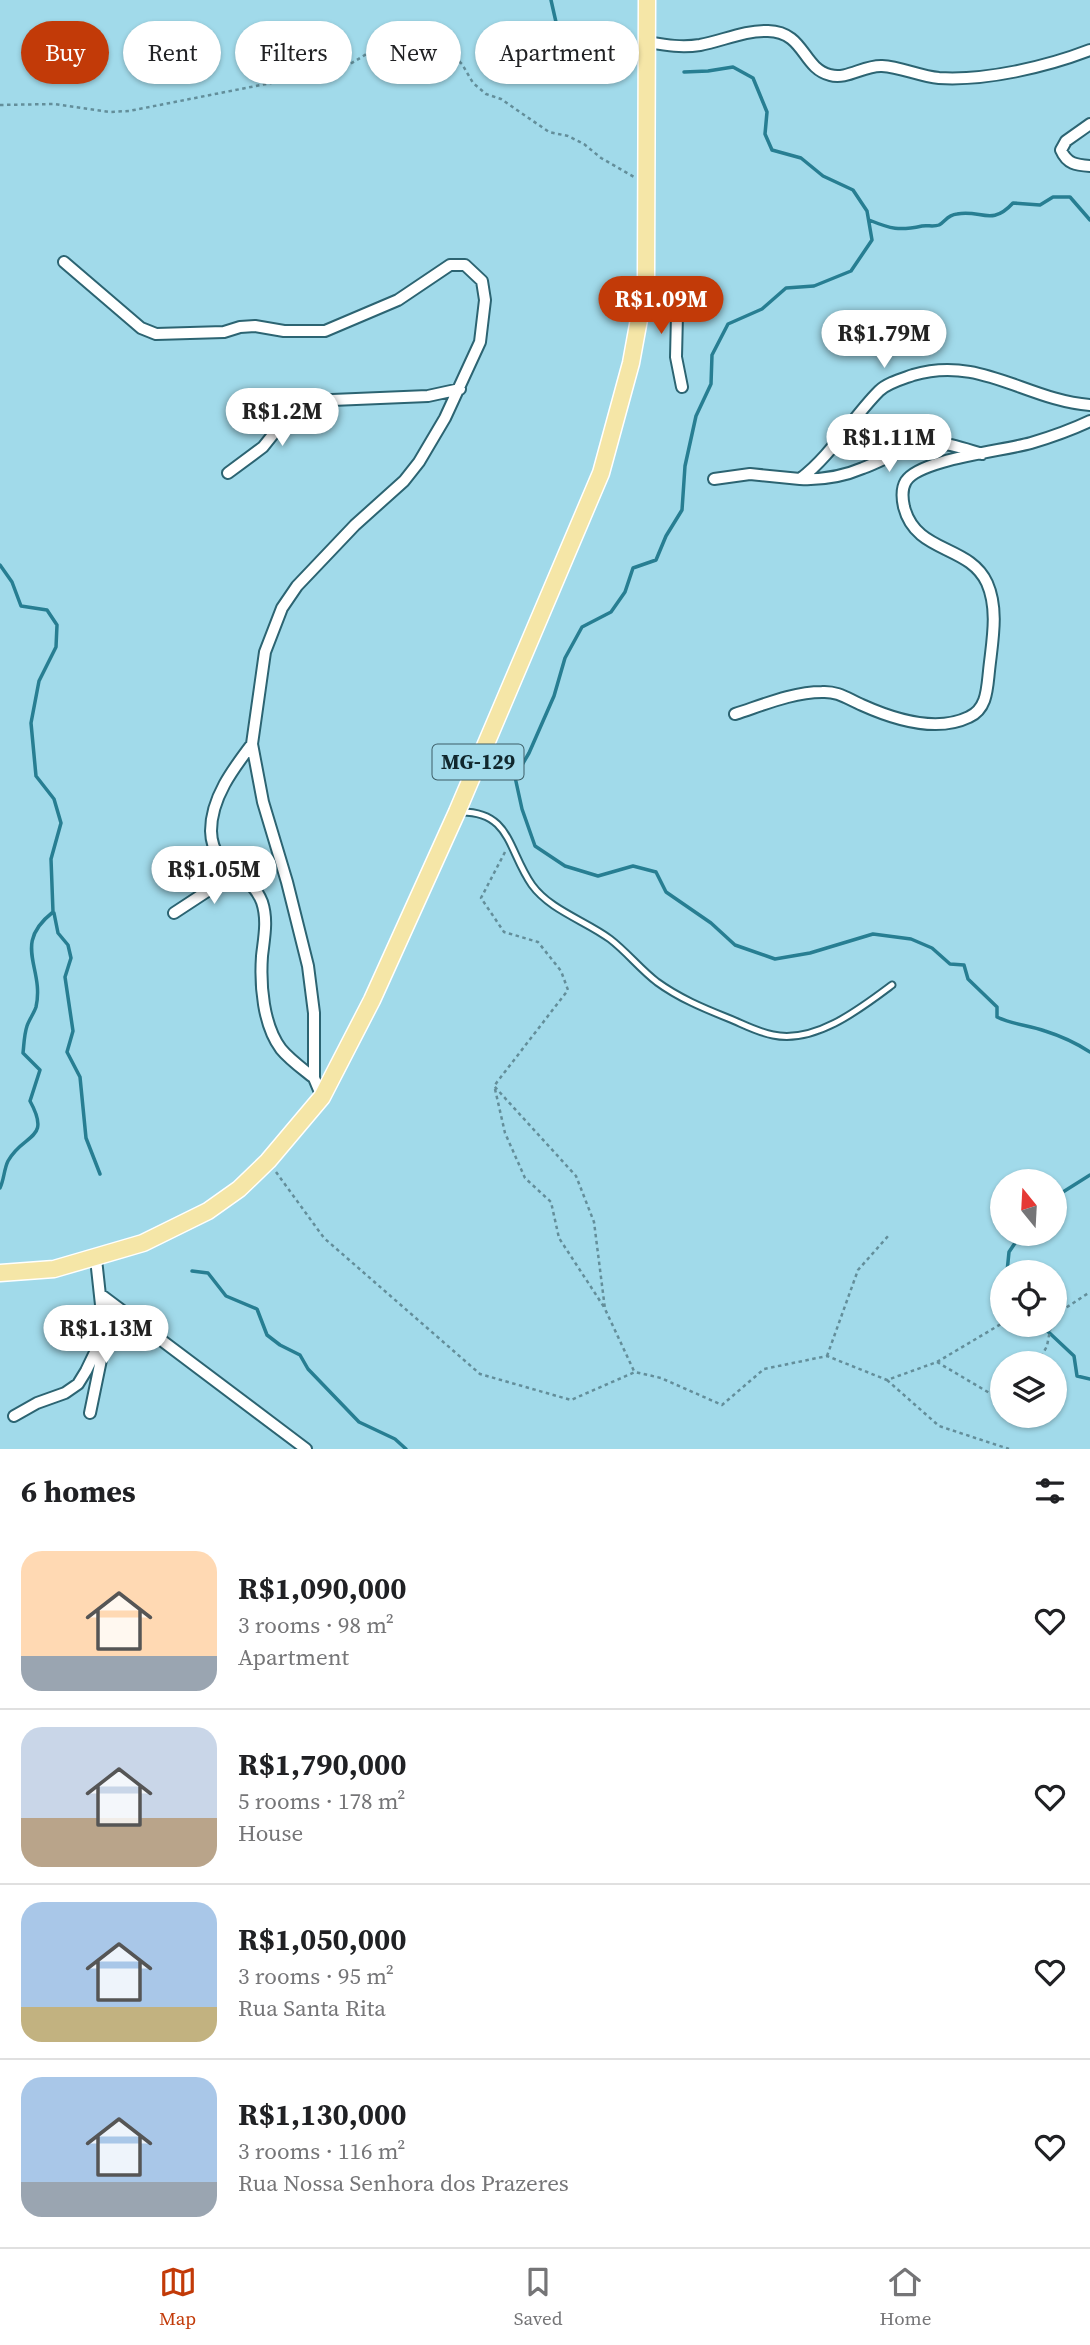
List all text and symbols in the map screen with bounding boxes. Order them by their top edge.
chip: Buy [21,21,109,84]
chip: Rent [123,21,221,84]
chip: Filters [235,21,352,84]
chip: New [366,21,461,84]
chip: Apartment [475,21,639,84]
pin: R$1.09M [596,276,726,336]
text: R$1.09M [614,283,708,315]
pin: R$1.79M [819,310,949,370]
text: R$1.79M [837,317,931,349]
pin: R$1.2M [225,388,339,448]
text: R$1.2M [242,395,322,427]
pin: R$1.11M [824,414,954,474]
text: R$1.11M [842,421,936,453]
road number: MG-129 [433,744,524,780]
pin: R$1.05M [149,846,279,906]
text: R$1.05M [167,853,261,885]
north arrow [990,1169,1068,1246]
map controls [990,1169,1067,1428]
button: locate [990,1260,1067,1337]
pin: R$1.13M [41,1306,171,1365]
text: R$1.13M [59,1312,153,1344]
button: layers [990,1351,1067,1428]
text: 6 homes [21,1471,136,1512]
icon: filters [1031,1472,1069,1510]
text: R$1,090,000 [238,1568,407,1609]
icon: home [77,1579,161,1663]
icon: heart [1031,1602,1069,1640]
text: 3 rooms · 98 m² [238,1609,394,1641]
text: Apartment [238,1641,349,1673]
text: R$1,790,000 [238,1744,407,1785]
icon: home [77,1755,161,1839]
icon: heart [1031,1778,1069,1816]
text: 5 rooms · 178 m² [238,1785,405,1817]
text: House [238,1817,303,1849]
text: R$1,050,000 [238,1919,407,1960]
icon: home [77,1930,161,2014]
icon: heart [1031,1953,1069,1991]
text: 3 rooms · 95 m² [238,1960,394,1992]
text: Rua Santa Rita [238,1992,386,2024]
text: R$1,130,000 [238,2094,407,2135]
icon: home [77,2105,161,2189]
icon: heart [1031,2128,1069,2166]
text: 3 rooms · 116 m² [238,2135,405,2167]
text: Rua Nossa Senhora dos Prazeres [238,2167,569,2199]
tab: Map [159,2263,197,2331]
tab: Saved [514,2263,562,2331]
tab: Home [880,2263,931,2331]

